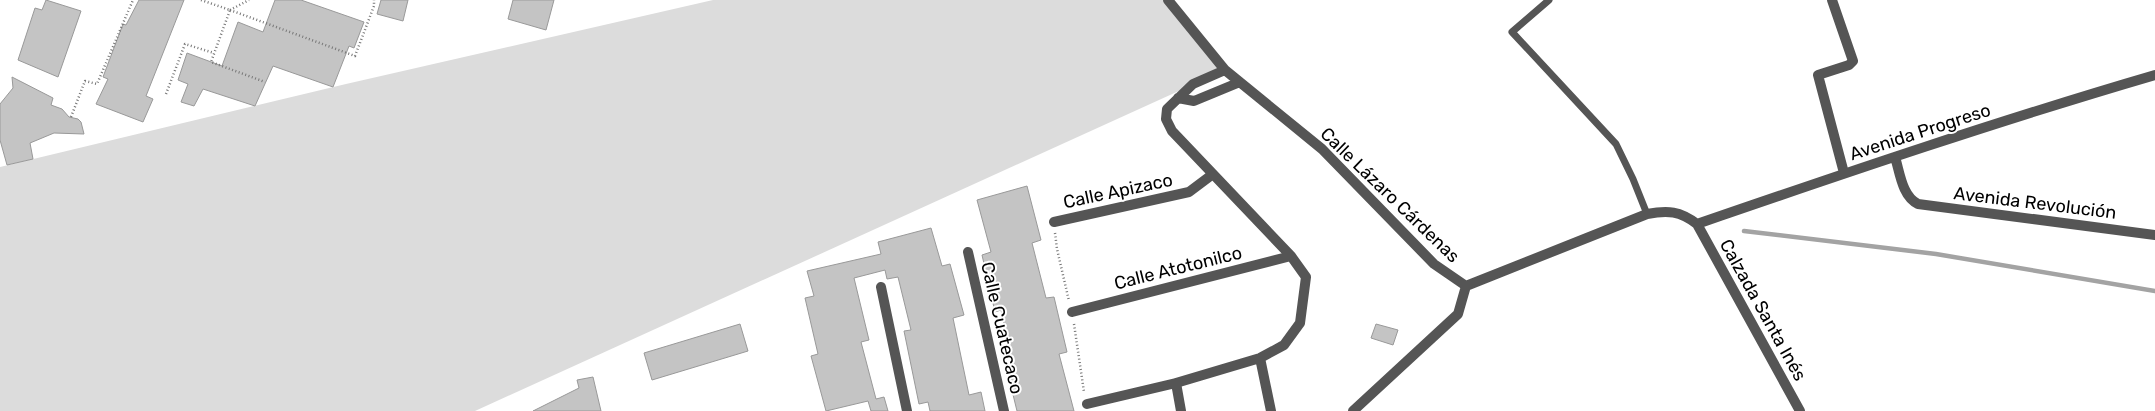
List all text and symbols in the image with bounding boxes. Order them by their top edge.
street label: Avenida Progreso [1847,99,1993,165]
street label: Calle Lázaro Cárdenas [1316,123,1464,267]
street label: Calle Apizaco [1061,169,1175,213]
street label: Avenida Revolución [1952,182,2118,224]
street label: Calzada Santa Inés [1715,235,1811,385]
street label: Calle Atotonilco [1112,242,1244,294]
street label: Calle Cuatecaco [976,260,1028,396]

